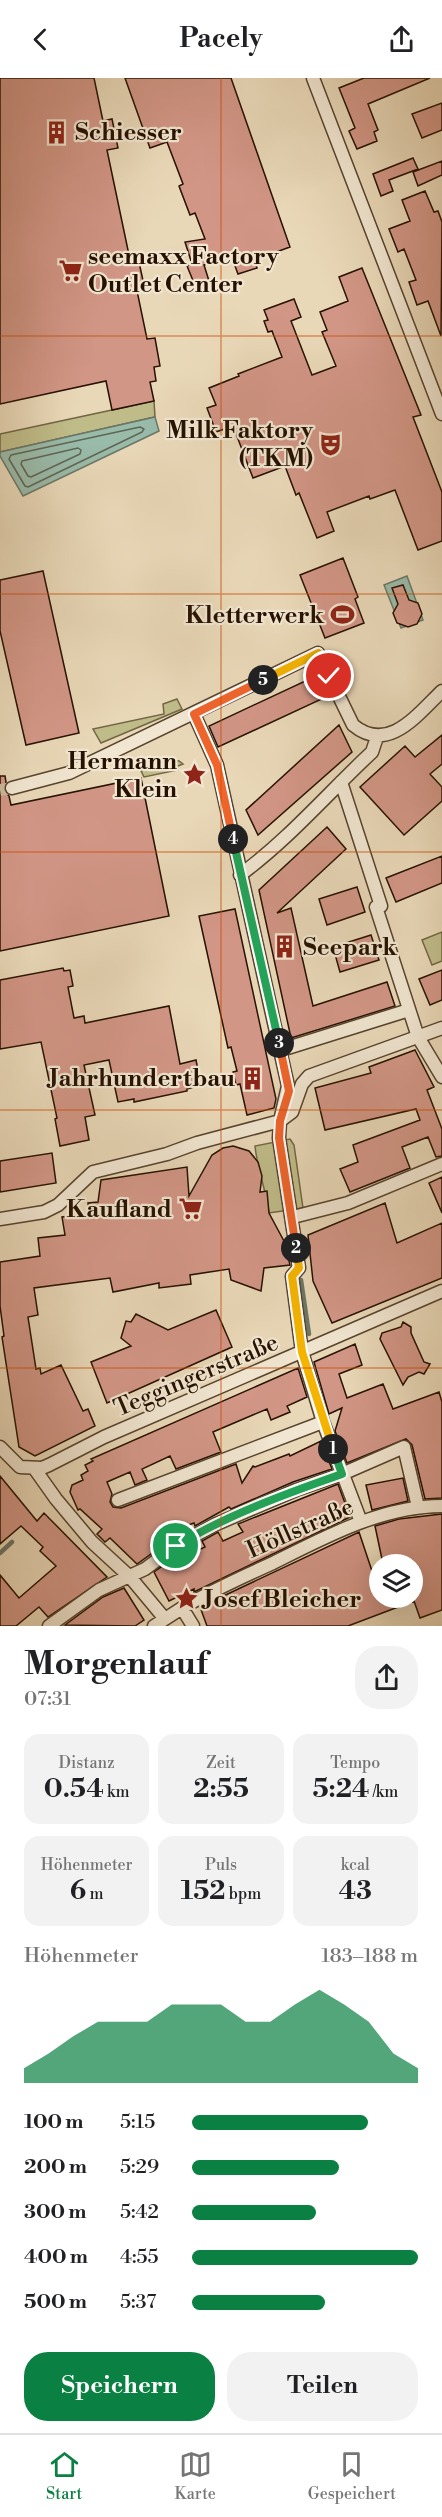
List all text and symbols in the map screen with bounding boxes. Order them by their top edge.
text: Pacely [179,22,263,56]
icon: back [24,23,57,56]
icon: share [385,23,418,56]
place label: Schiesser [75,118,182,148]
building icon: Schiesser [44,119,70,145]
place label: seemaxx Factory Outlet Center [88,242,280,300]
supermarket icon: seemaxx Factory Outlet Center [57,257,83,283]
place label: Milk Faktory (TKM) [166,416,314,474]
theatre icon: Milk Faktory (TKM) [318,431,344,457]
place label: Kletterwerk [185,601,325,631]
sports icon: Kletterwerk [329,602,355,628]
pin [303,650,354,701]
icon: check [312,659,345,692]
pin: 5 [248,665,278,695]
text: 5 [258,670,268,690]
place label: Hermann Klein [67,747,177,805]
place icon: Hermann Klein [182,762,208,788]
pin: 4 [218,824,248,854]
text: 4 [228,829,238,849]
place label: Seepark [303,933,398,963]
building icon: Seepark [272,934,298,960]
pin: 3 [264,1028,294,1058]
text: 3 [274,1033,284,1053]
place label: Jahrhundertbau [46,1064,235,1094]
building icon: Jahrhundertbau [240,1065,266,1091]
place label: Kaufland [66,1195,172,1225]
supermarket icon: Kaufland [177,1196,203,1222]
pin: 2 [281,1233,311,1263]
text: 2 [291,1238,301,1258]
street label: Teggingerstraße [110,1328,283,1424]
pin: 1 [318,1434,348,1464]
text: 1 [329,1439,337,1459]
street label: Höllstraße [242,1492,359,1566]
pin [150,1520,201,1571]
icon: arrive [159,1529,192,1562]
map controls [369,1554,423,1608]
button: layers [369,1554,423,1608]
place label: Josef Bleicher [201,1585,361,1615]
place icon: Josef Bleicher [173,1586,199,1612]
text: Morgenlauf [24,1644,207,1685]
button: share [355,1646,418,1709]
text: 07:31 [24,1687,71,1712]
text: Distanz [59,1753,115,1773]
text: Zeit [206,1753,236,1773]
text: Tempo [330,1753,380,1773]
text: 0.54 [44,1773,104,1805]
text: 2:55 [193,1773,249,1805]
text: 5:24 [312,1773,370,1805]
text: km [104,1782,129,1802]
text: /km [370,1782,398,1802]
text: Höhenmeter [41,1855,132,1875]
text: Puls [205,1855,237,1875]
text: kcal [341,1855,370,1875]
text: 6 [70,1875,86,1907]
text: 152 [181,1875,226,1907]
text: 43 [339,1875,372,1907]
text: m [86,1884,104,1904]
text: bpm [226,1884,261,1904]
text: Höhenmeter [24,1944,138,1969]
text: 183–188 m [321,1944,418,1969]
text: 100 m [24,2110,83,2135]
text: 5:15 [120,2110,155,2135]
text: 200 m [24,2155,87,2180]
text: 5:29 [120,2155,159,2180]
text: 300 m [24,2200,87,2225]
text: 5:42 [120,2200,159,2225]
text: 400 m [24,2245,88,2270]
text: 4:55 [120,2245,158,2270]
text: 500 m [24,2290,87,2315]
text: 5:37 [120,2290,156,2315]
button: Speichern [24,2352,215,2421]
button: Teilen [227,2352,418,2421]
tab: Start [46,2448,82,2504]
tab: Karte [174,2448,216,2504]
tab: Gespeichert [308,2448,396,2504]

